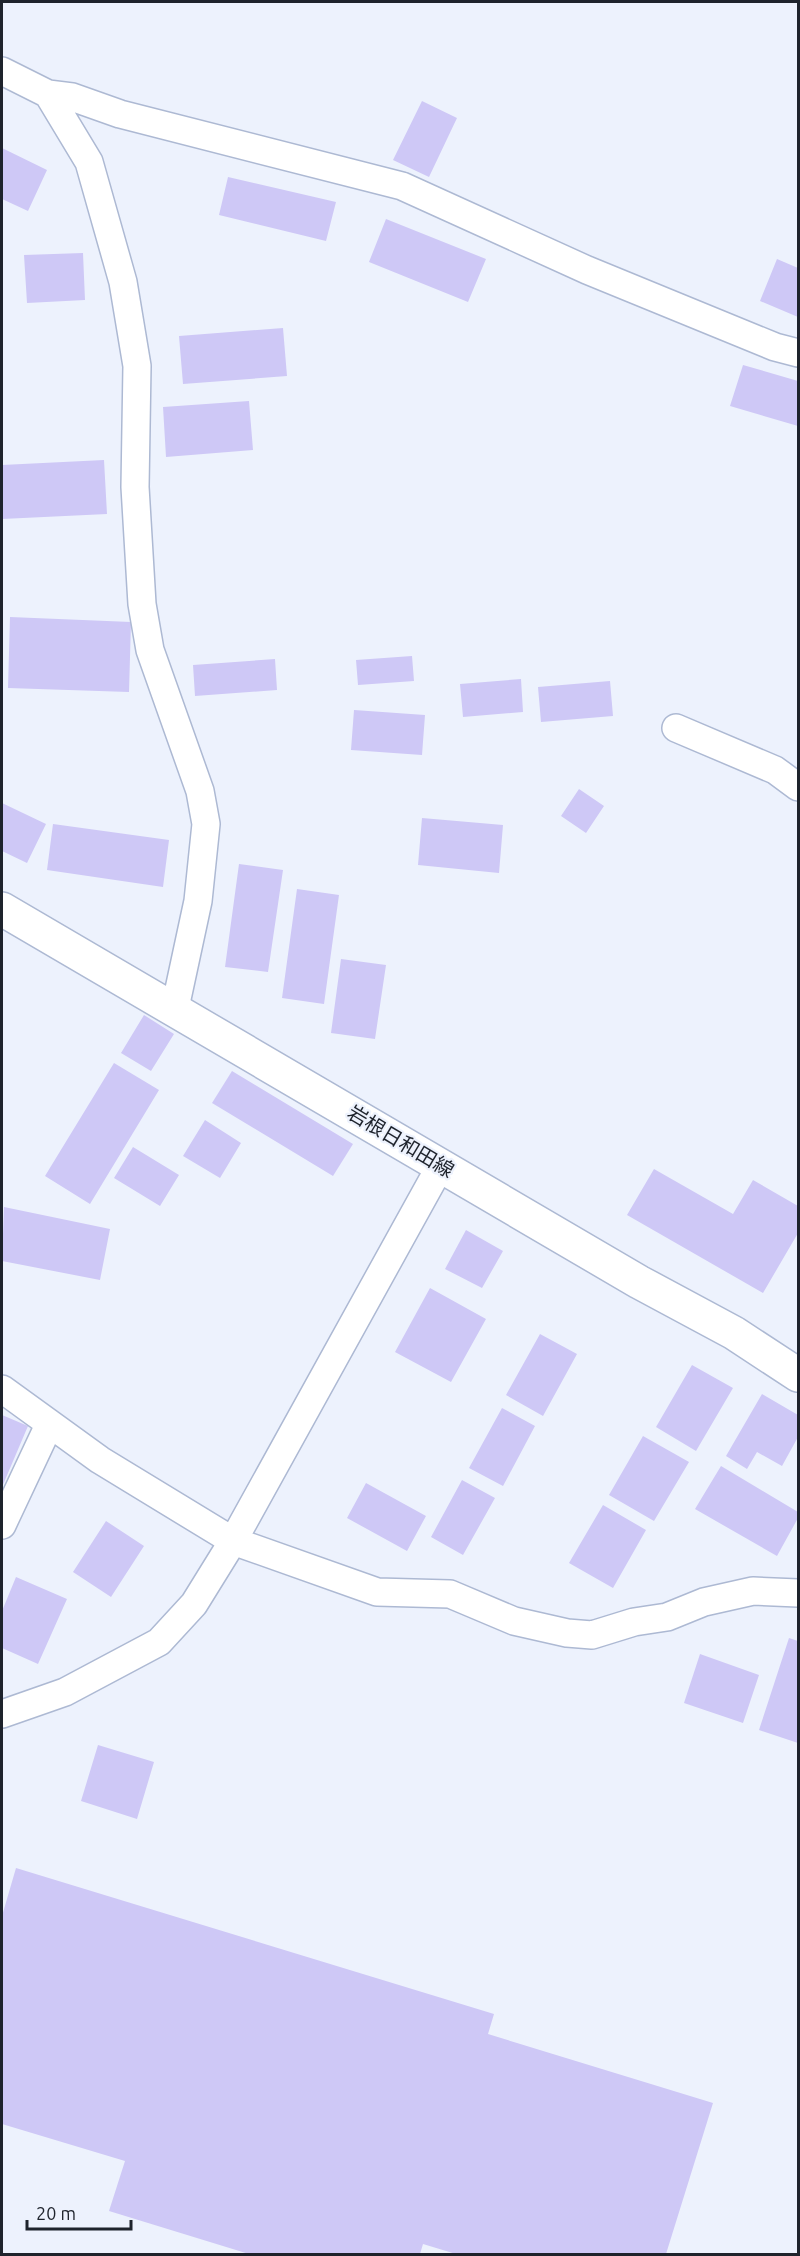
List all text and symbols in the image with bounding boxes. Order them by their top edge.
street label: 岩根日和田線 [344,1100,458,1182]
scale bar [27,2193,130,2231]
text: 20 m [36,2203,76,2223]

